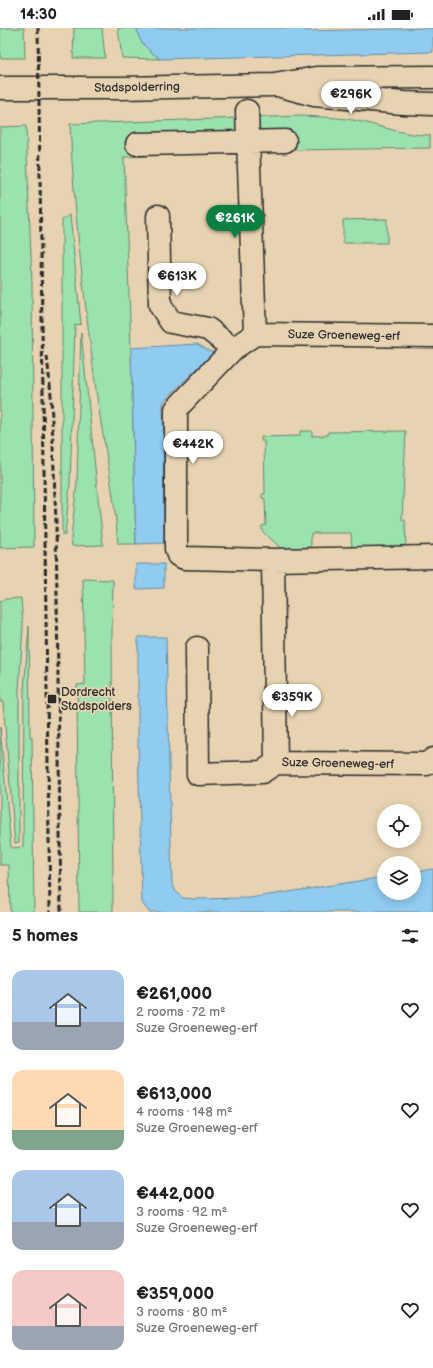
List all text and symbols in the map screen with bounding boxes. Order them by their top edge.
text: 14:30 [20,5,57,24]
street label: Stadspolderring [94,79,180,96]
pin: €296K [323,81,379,115]
text: €296K [330,86,372,102]
pin: €261K [207,205,263,239]
text: €261K [215,210,255,226]
pin: €613K [149,263,205,297]
text: €613K [157,268,197,284]
street label: Suze Groeneweg-erf [288,327,401,344]
pin: €442K [165,431,221,465]
text: €442K [172,436,214,452]
pin: €359K [264,684,320,718]
place label: Dordrecht Stadspolders [61,685,132,714]
text: €359K [271,689,313,705]
marker: Dordrecht Stadspolders [46,693,58,705]
street label: Suze Groeneweg-erf [282,755,395,772]
map controls [377,804,421,900]
button: locate [377,804,421,848]
button: layers [377,856,421,900]
icon: filters [399,925,421,947]
text: 5 homes [12,926,78,946]
text: €261,000 [136,984,212,1004]
icon: home [44,986,92,1034]
icon: heart [399,999,421,1021]
text: 2 rooms · 72 m² [136,1004,226,1020]
text: Suze Groeneweg-erf [136,1020,258,1036]
text: €613,000 [136,1084,212,1104]
icon: home [44,1086,92,1134]
icon: heart [399,1099,421,1121]
text: 4 rooms · 148 m² [136,1104,233,1120]
text: Suze Groeneweg-erf [136,1120,258,1136]
text: €442,000 [136,1184,215,1204]
icon: home [44,1186,92,1234]
icon: heart [399,1199,421,1221]
text: 3 rooms · 92 m² [136,1204,227,1220]
text: Suze Groeneweg-erf [136,1220,258,1236]
text: €359,000 [136,1284,214,1304]
icon: home [44,1286,92,1334]
icon: heart [399,1299,421,1321]
text: 3 rooms · 80 m² [136,1304,227,1320]
text: Suze Groeneweg-erf [136,1320,258,1336]

